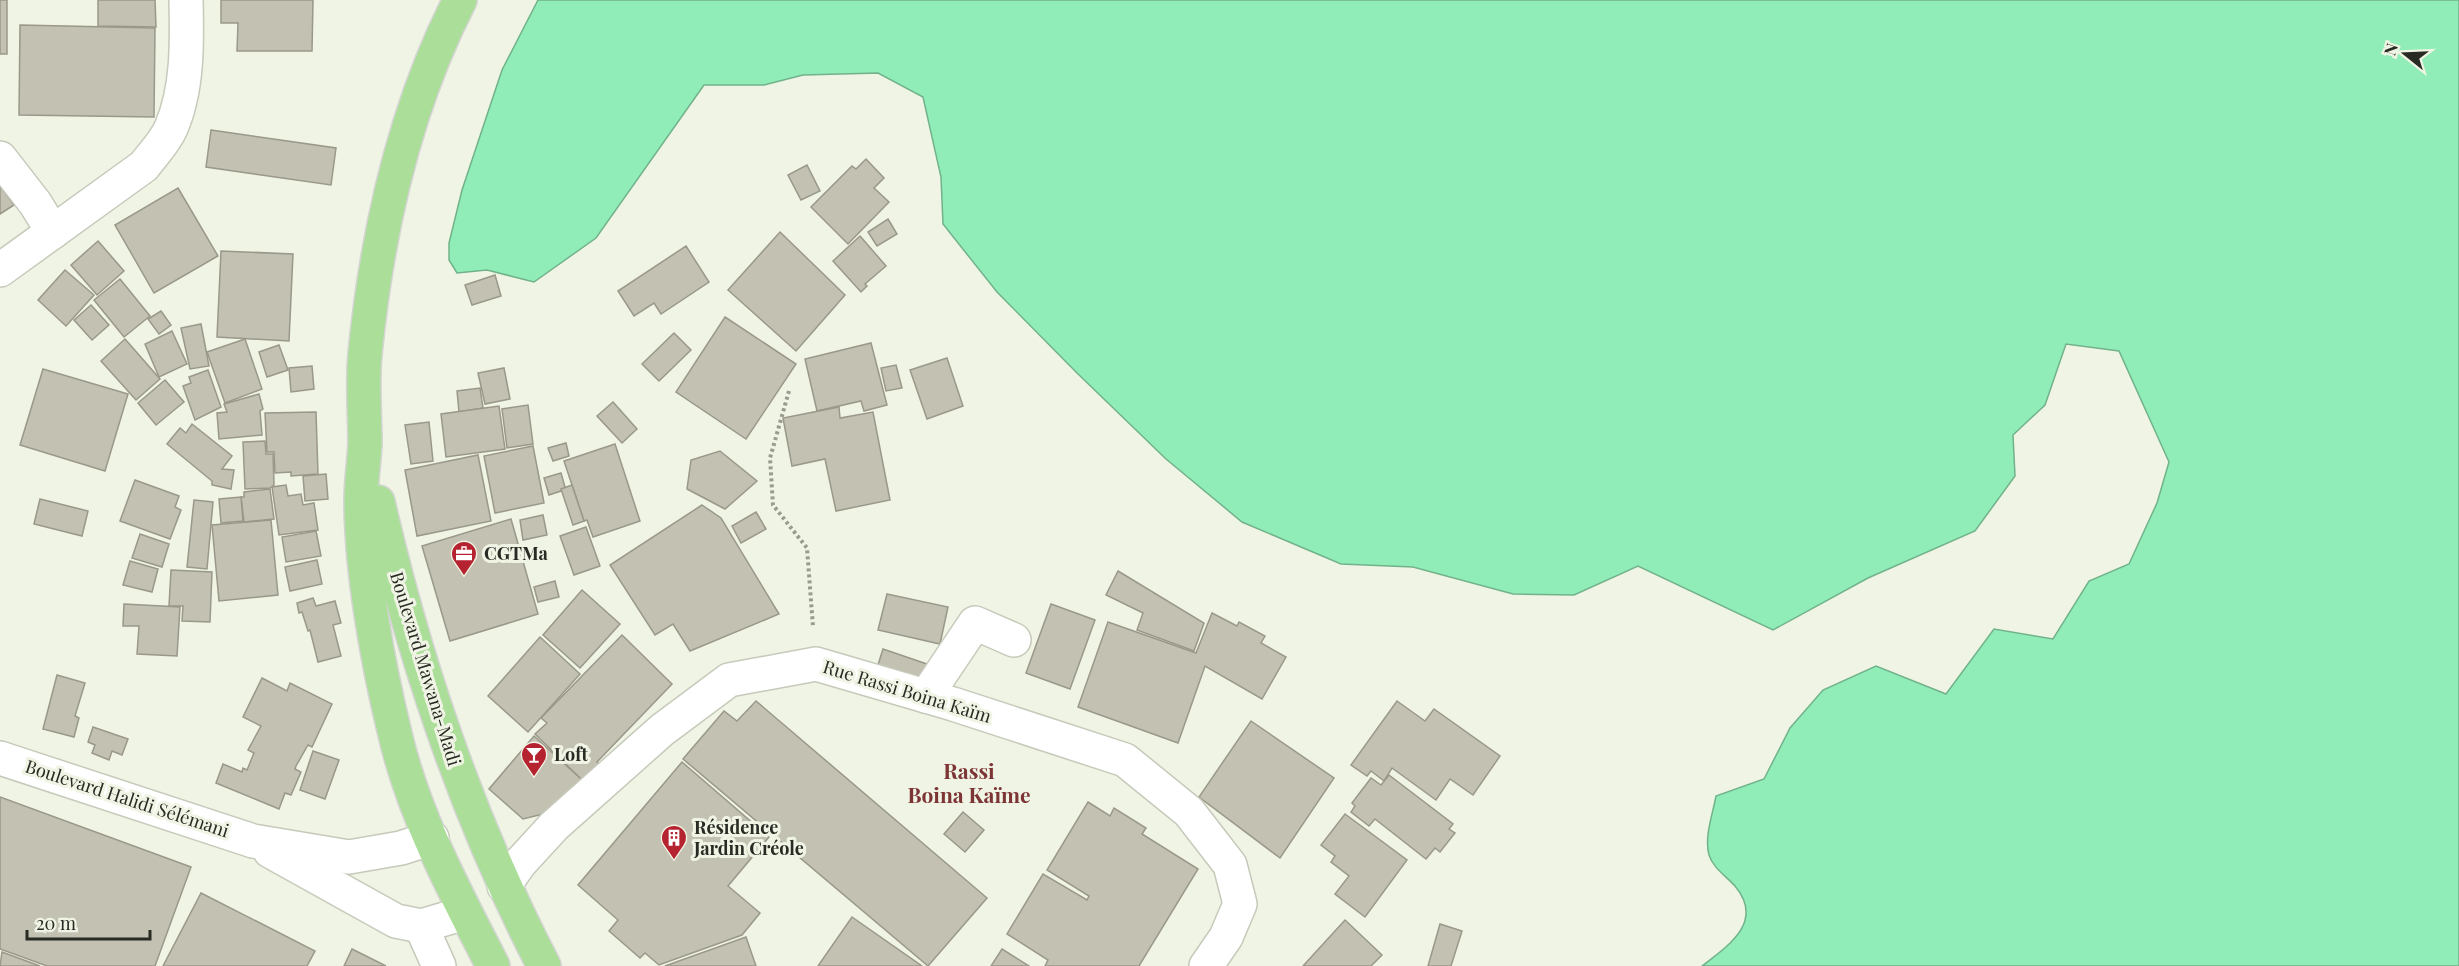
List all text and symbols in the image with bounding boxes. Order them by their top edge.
north arrow [2375,24,2435,84]
text: N [2378,40,2402,58]
office icon: CGTMa [449,539,479,577]
place label: CGTMa [484,541,549,565]
street label: Boulevard Mawana-Madi [385,569,467,769]
street label: Rue Rassi Boina Kaïm [820,654,994,728]
bar icon: Loft [519,740,549,778]
place label: Loft [554,742,589,766]
street label: Boulevard Halidi Sélémani [22,754,232,842]
district label: Rassi Boina Kaïme [907,756,1031,808]
place label: Résidence Jardin Créole [693,815,804,860]
building icon: Résidence Jardin Créole [659,823,689,861]
scale bar [27,903,150,941]
text: 20 m [36,911,76,935]

